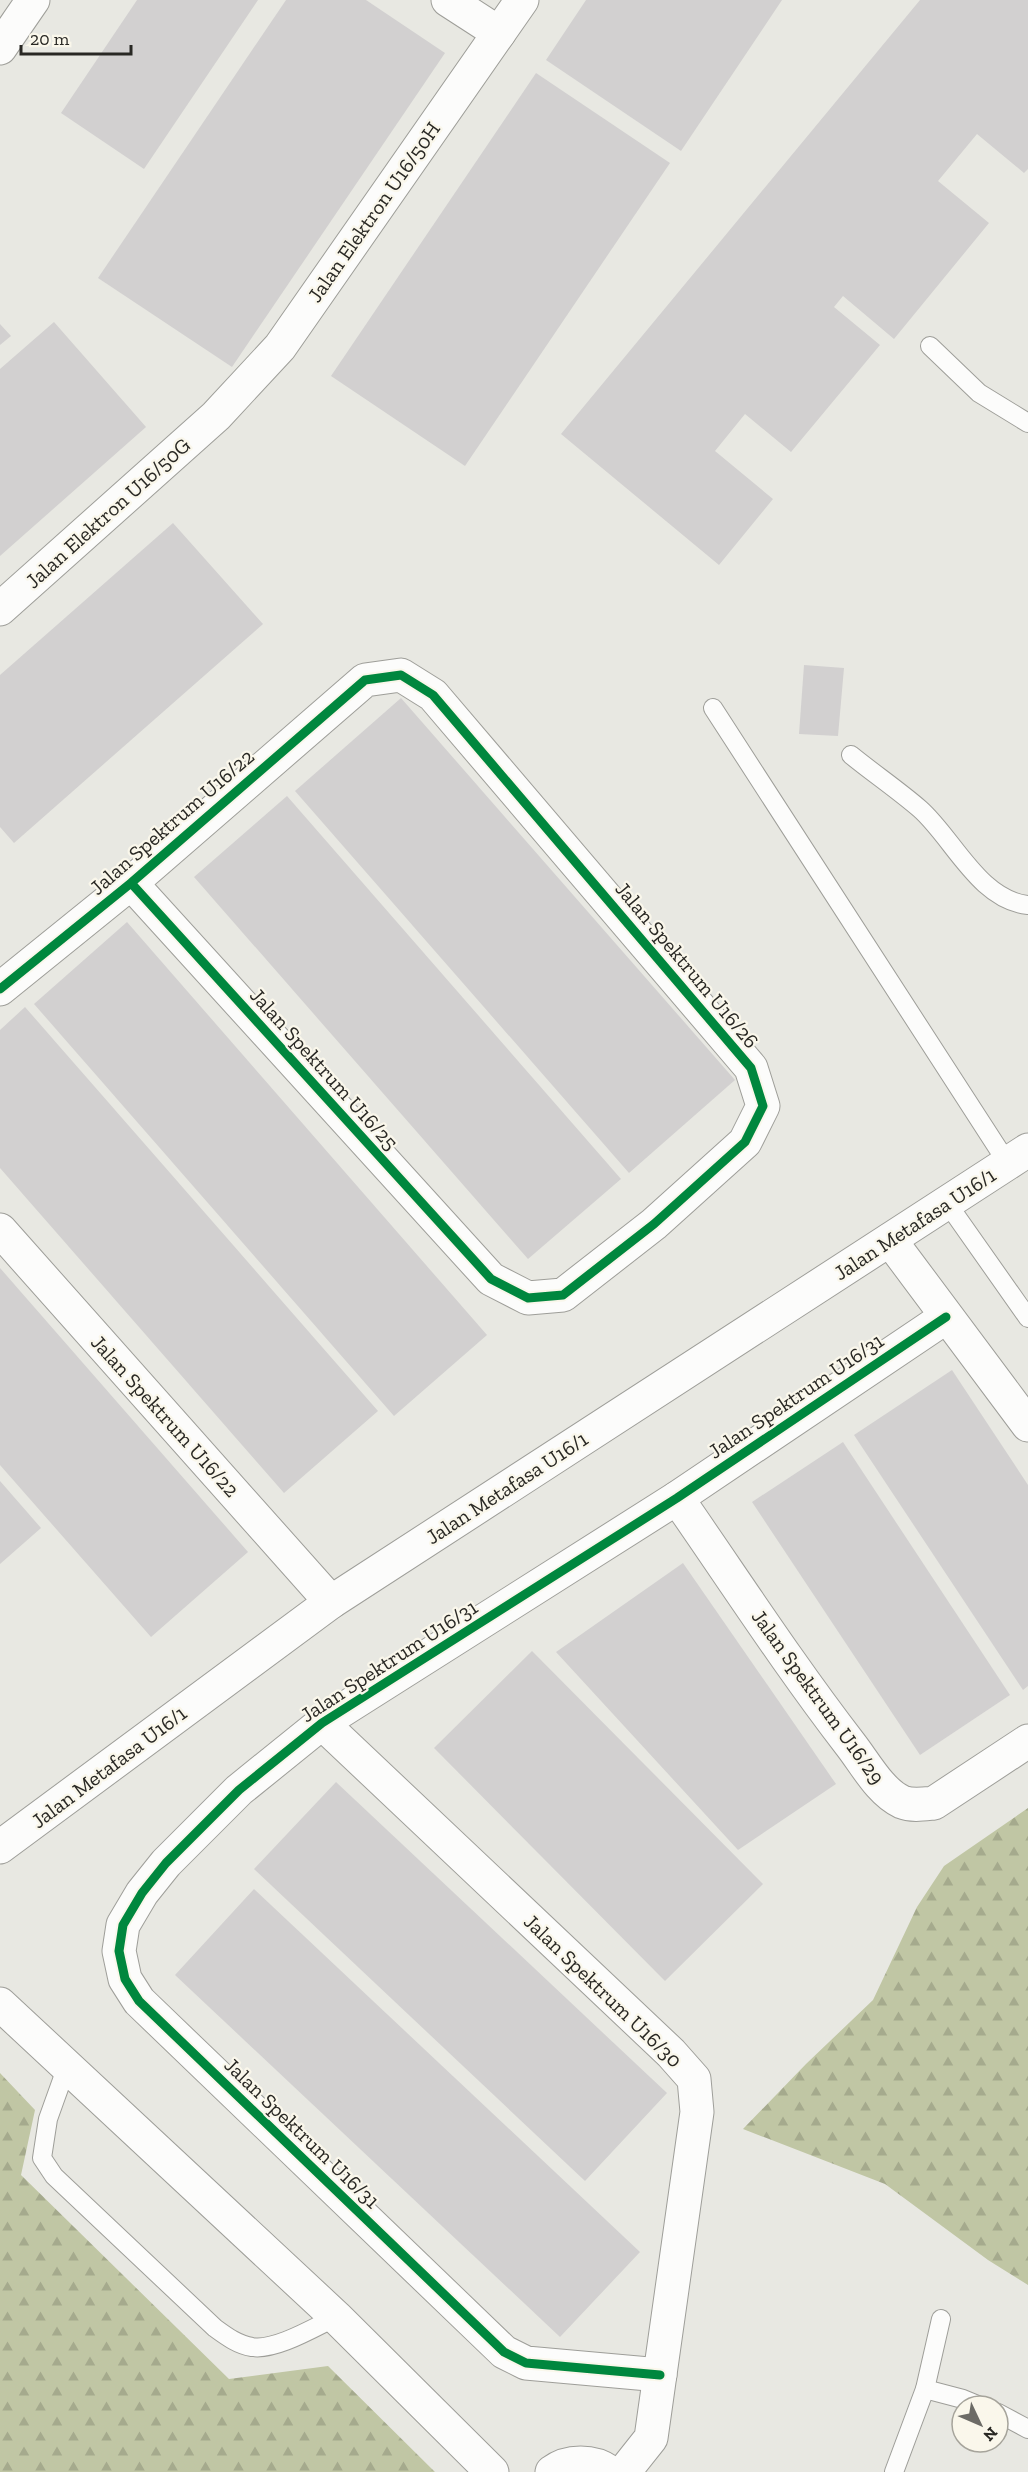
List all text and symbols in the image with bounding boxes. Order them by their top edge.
scale bar [21,18,130,56]
text: 20 m [30,28,70,50]
street label: Jalan Elektron U16/50H [302,117,445,307]
street label: Jalan Elektron U16/50G [20,432,195,593]
street label: Jalan Spektrum U16/22 [84,744,259,900]
street label: Jalan Spektrum U16/26 [610,876,764,1053]
street label: Jalan Spektrum U16/25 [245,983,404,1155]
street label: Jalan Metafasa U16/1 [829,1162,1000,1285]
street label: Jalan Spektrum U16/31 [703,1328,888,1464]
street label: Jalan Spektrum U16/22 [86,1330,245,1502]
street label: Jalan Metafasa U16/1 [421,1426,592,1549]
street label: Jalan Spektrum U16/31 [296,1594,482,1727]
street label: Jalan Spektrum U16/29 [747,1605,890,1789]
street label: Jalan Metafasa U16/1 [26,1700,191,1833]
street label: Jalan Spektrum U16/30 [519,1909,688,2073]
street label: Jalan Spektrum U16/31 [220,2052,385,2213]
north arrow [950,2394,1010,2454]
text: N [979,2423,1001,2445]

